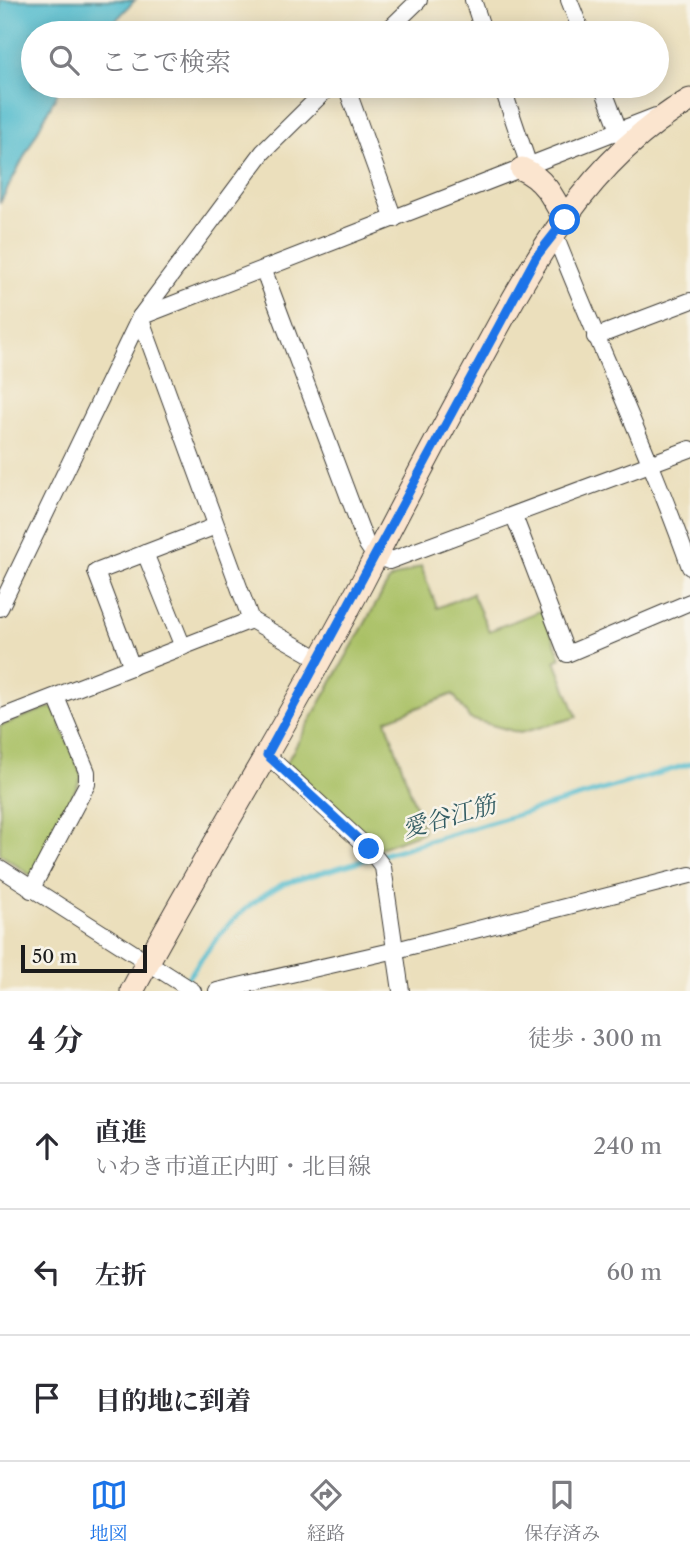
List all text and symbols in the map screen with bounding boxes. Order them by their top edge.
search box [21,21,669,98]
icon: search [45,41,83,79]
text: ここで検索 [101,46,231,78]
route start [549,204,580,235]
water label: 愛谷江筋 [399,788,503,844]
route end [353,833,384,864]
scale bar [21,942,147,974]
text: 50 m [32,945,77,968]
text: 4 分 [28,1021,83,1058]
text: 徒歩 · 300 m [528,1024,662,1052]
text: 直進 [95,1116,147,1148]
icon: ahead [28,1127,66,1165]
text: 240 m [593,1132,662,1160]
text: いわき市道正内町・北目線 [95,1152,371,1180]
icon: left [28,1253,66,1291]
text: 60 m [606,1258,662,1286]
text: 左折 [95,1259,147,1291]
icon: arrive [28,1379,66,1417]
text: 目的地に到着 [95,1385,251,1417]
tab: 地図 [90,1476,128,1545]
tab: 経路 [307,1476,345,1545]
tab: 保存済み [524,1476,600,1545]

